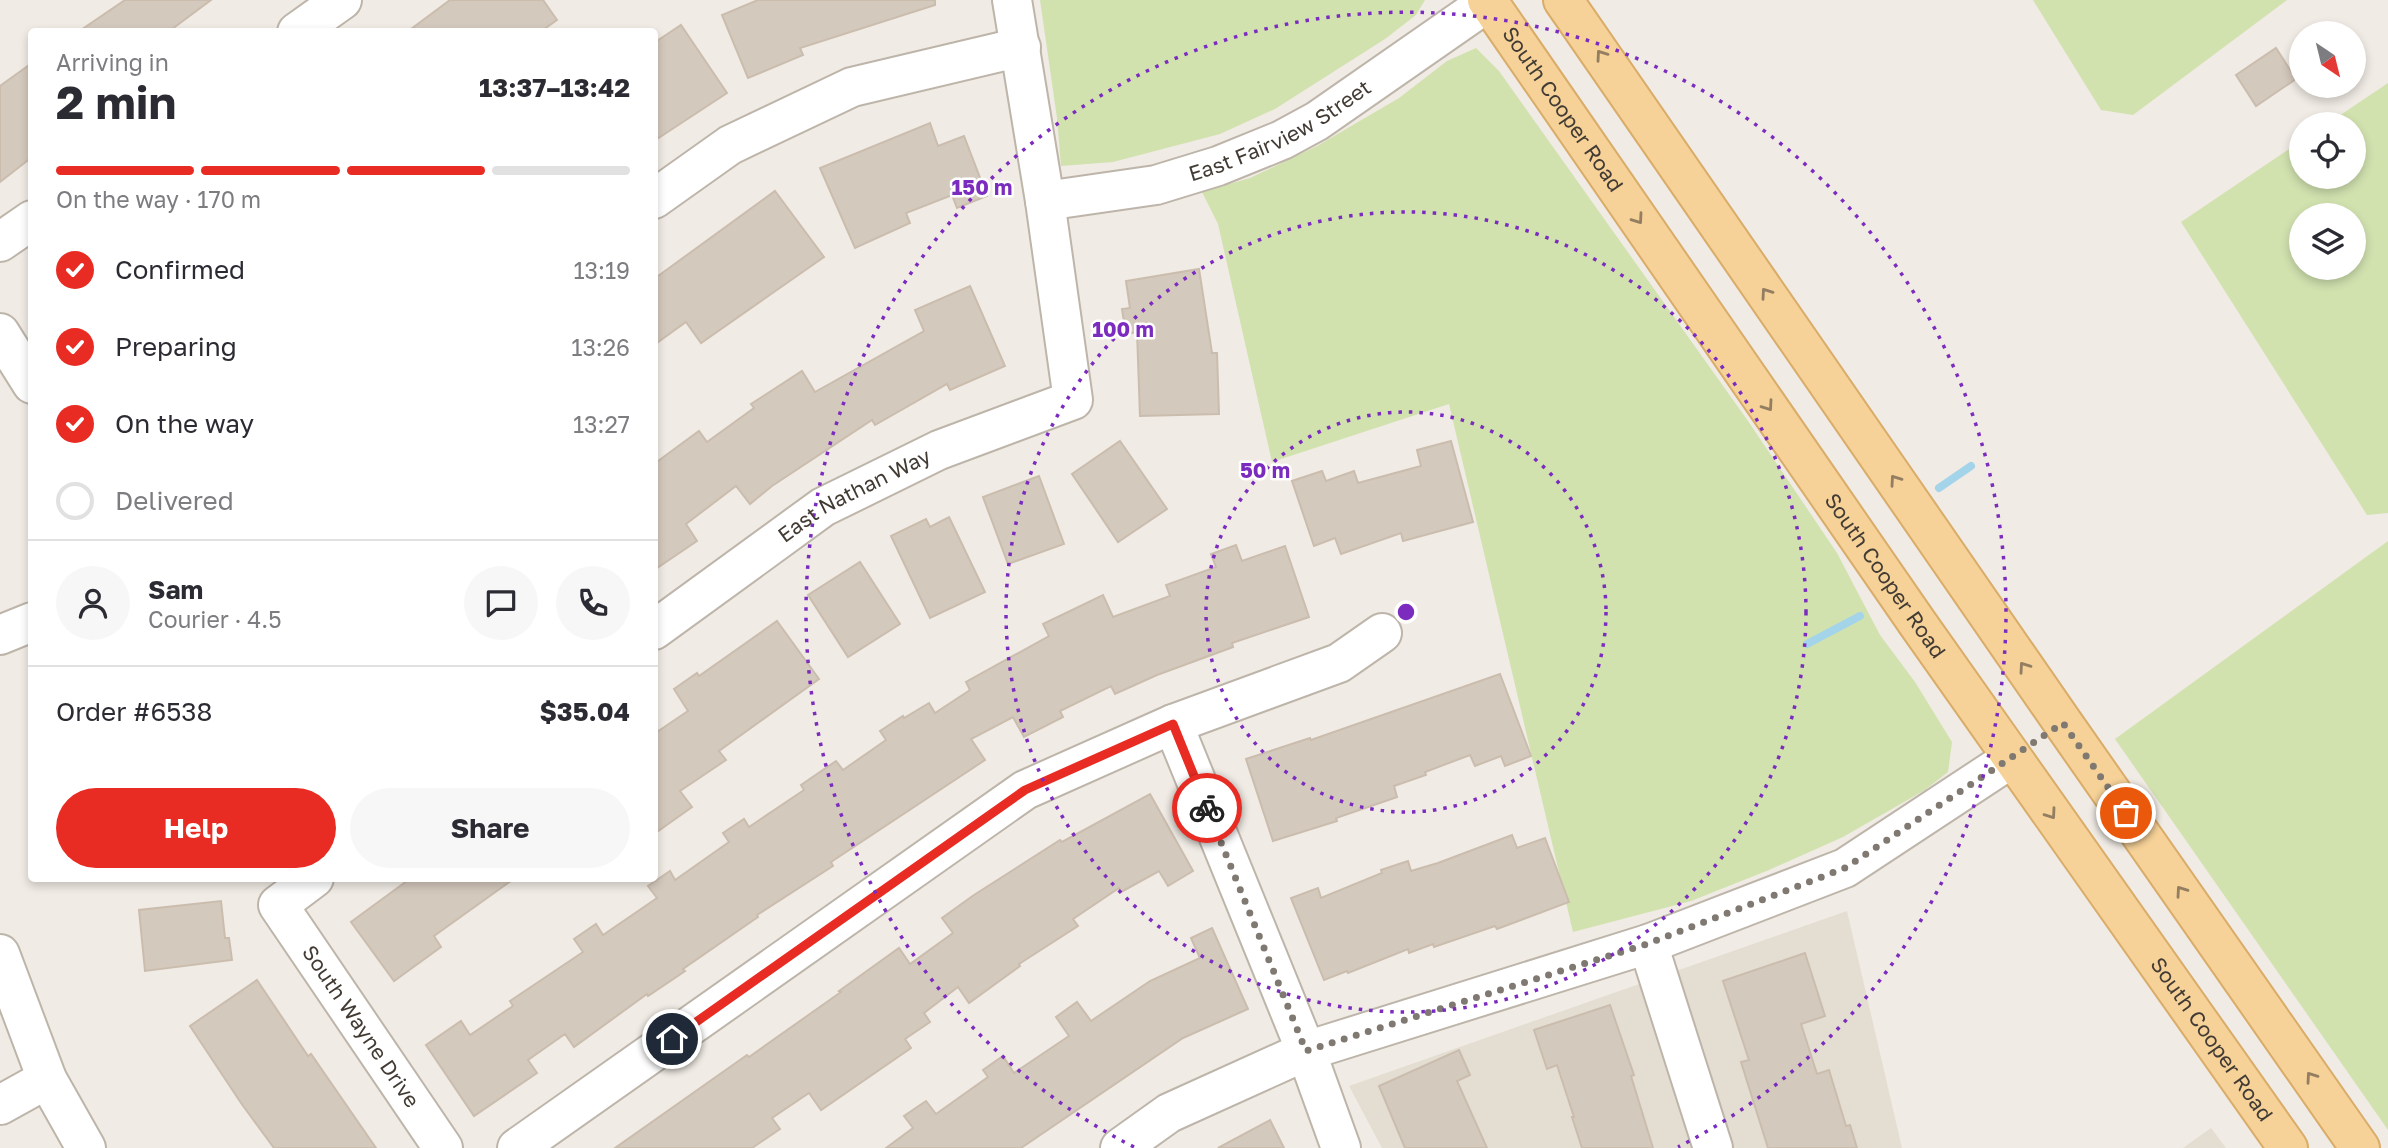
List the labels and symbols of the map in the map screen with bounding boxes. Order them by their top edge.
street label: South Cooper Road [1497,21,1629,196]
north arrow [2289,21,2366,98]
one-way arrow [1597,50,1609,63]
street label: East Fairview Street [1185,74,1375,186]
text: 150 m [952,174,1012,200]
one-way arrow [1630,211,1642,224]
one-way arrow [1762,288,1774,301]
text: 100 m [1092,316,1154,342]
one-way arrow [1760,398,1772,411]
street label: East Nathan Way [772,442,935,548]
text: 50 m [1240,457,1290,483]
one-way arrow [1891,475,1903,488]
street label: South Cooper Road [1820,488,1952,663]
centre of rings [1394,600,1418,624]
one-way arrow [2020,662,2032,675]
courier [1172,773,1242,843]
pin [2096,783,2156,843]
one-way arrow [2043,806,2056,819]
one-way arrow [2177,886,2189,899]
street label: South Wayne Drive [297,940,426,1112]
street label: South Cooper Road [2145,952,2279,1126]
pin [642,1009,702,1069]
one-way arrow [2306,1072,2319,1085]

